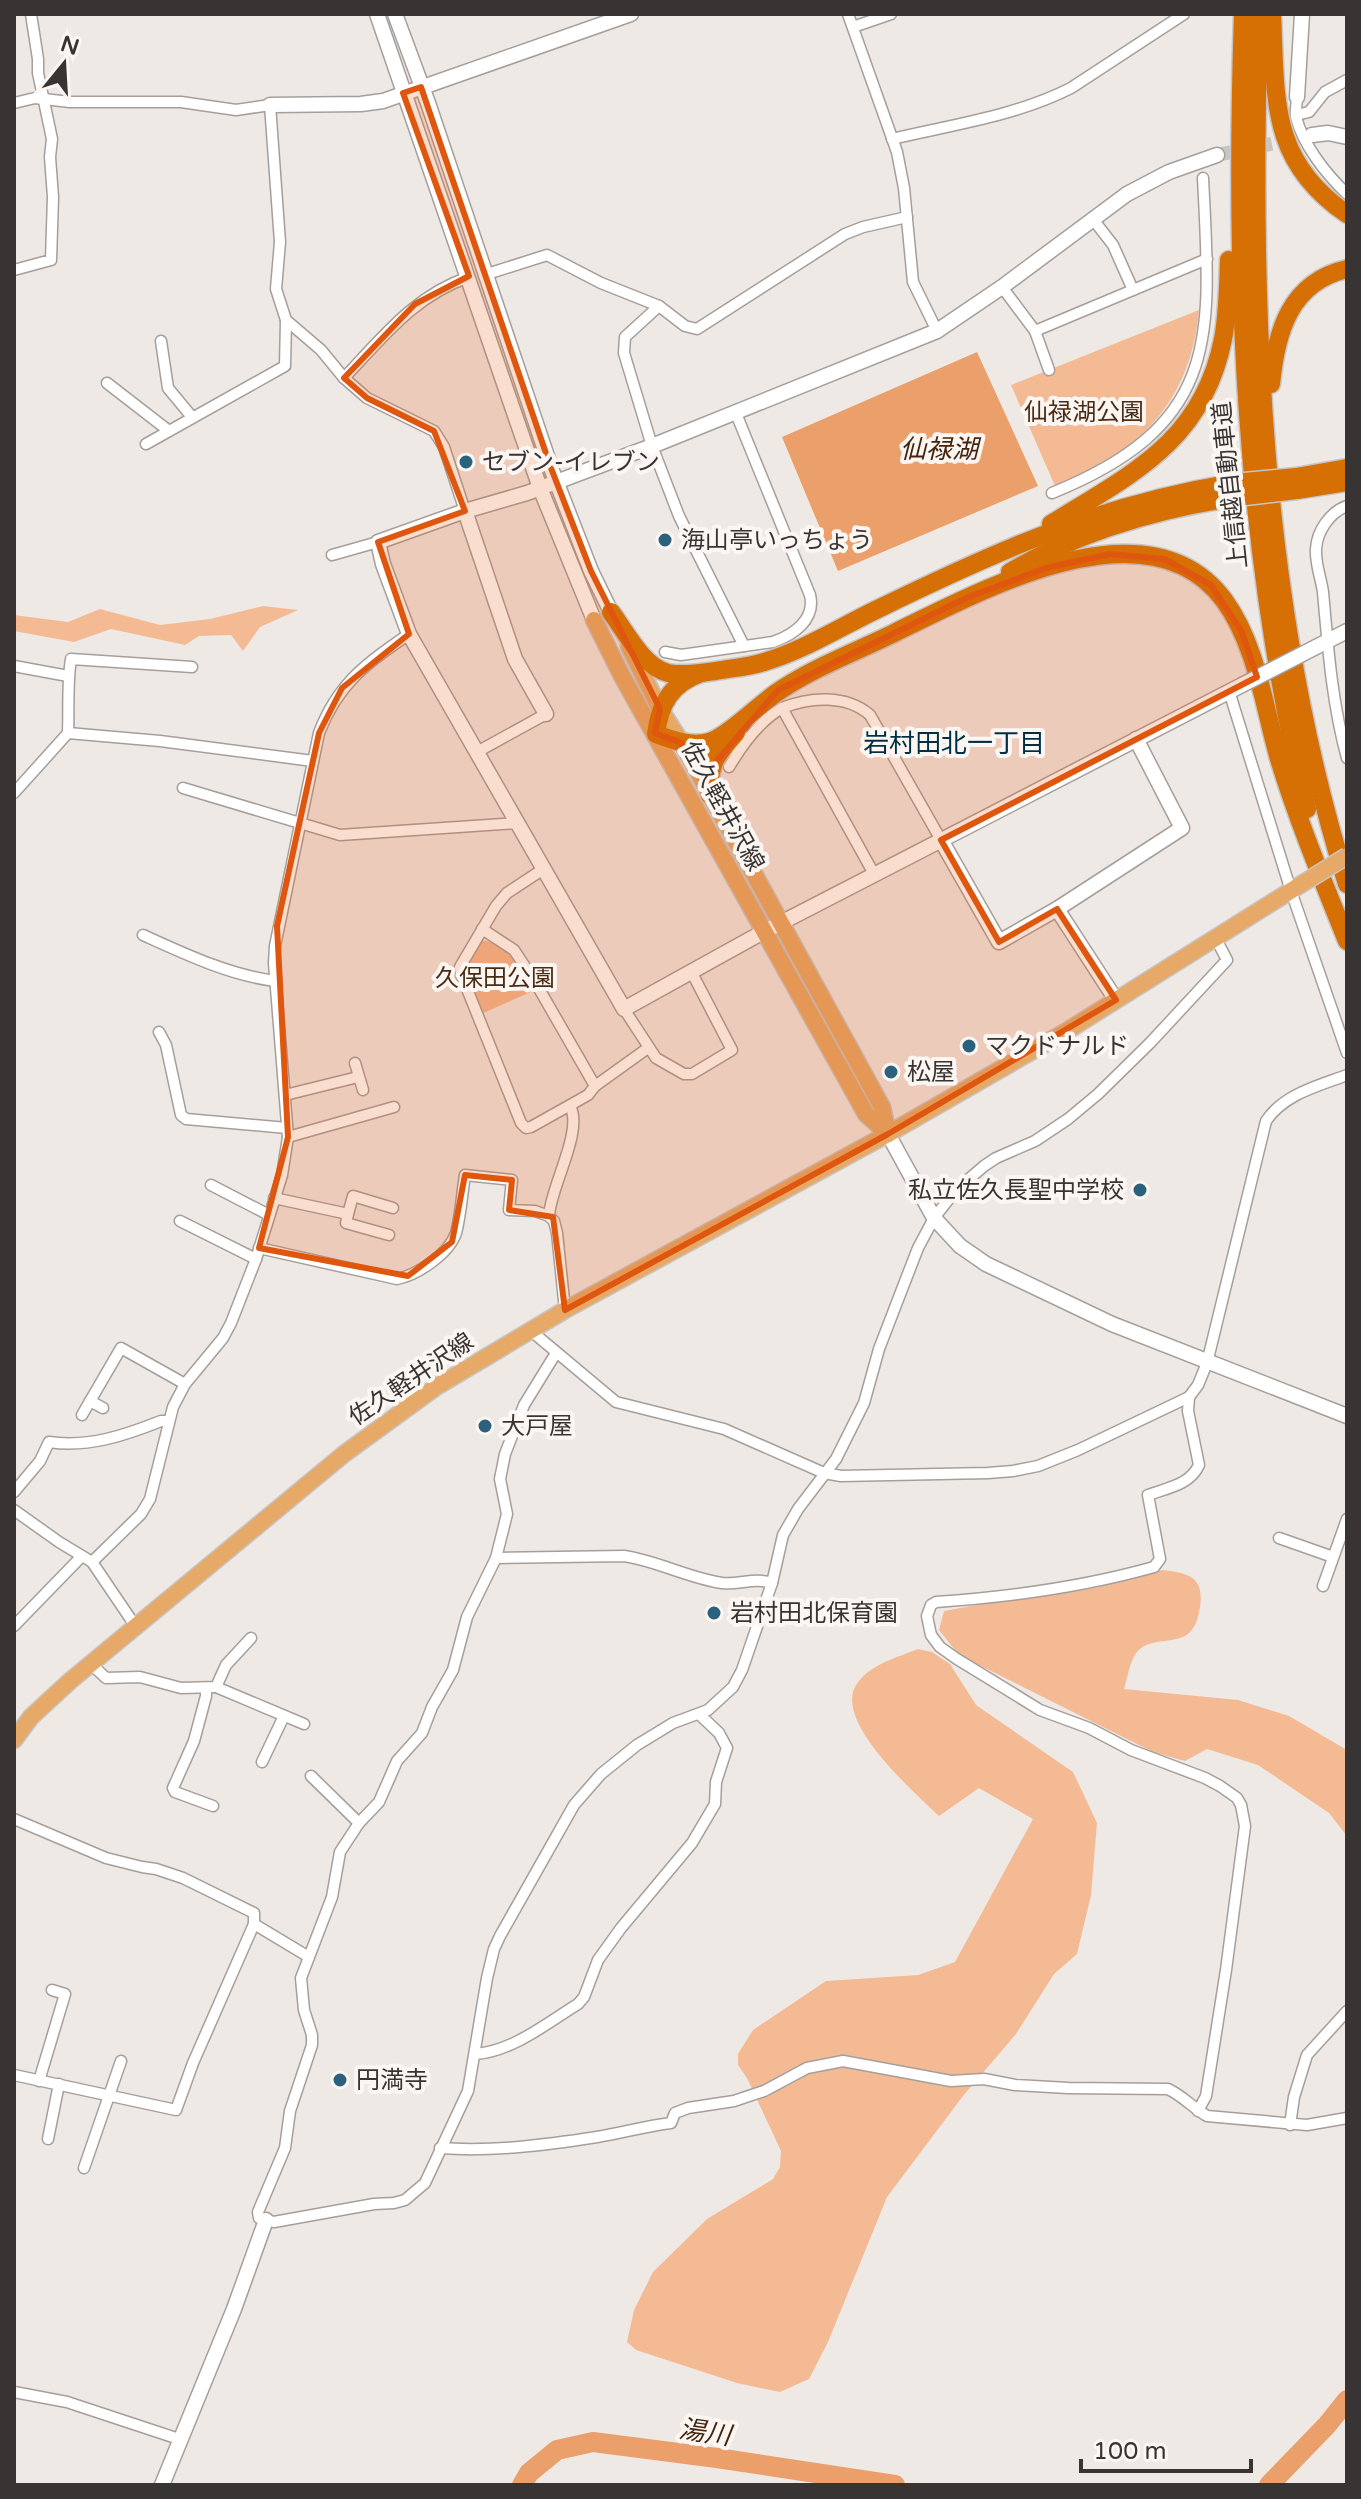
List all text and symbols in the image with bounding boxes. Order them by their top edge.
north arrow [24,24,104,104]
text: N [57,31,82,61]
park label: 仙禄湖公園 [1024,398,1144,427]
street label: 上信越自動車道 [1207,400,1254,570]
water label: 仙禄湖 [900,434,982,465]
place label: セブン-イレブン [482,448,660,477]
marker: セブン-イレブン [457,453,475,471]
place label: 海山亭いっちょう [681,526,873,555]
marker: 海山亭いっちょう [656,531,674,549]
district label: 岩村田北一丁目 [863,728,1045,759]
street label: 佐久軽井沢線 [675,736,770,876]
park label: 久保田公園 [435,964,555,993]
place label: マクドナルド [985,1032,1129,1061]
marker: マクドナルド [960,1037,978,1055]
place label: 松屋 [907,1058,955,1087]
marker: 松屋 [882,1063,900,1081]
place label: 私立佐久長聖中学校 [908,1176,1124,1205]
marker: 私立佐久長聖中学校 [1131,1181,1149,1199]
street label: 佐久軽井沢線 [343,1327,479,1432]
place label: 大戸屋 [501,1412,573,1441]
marker: 大戸屋 [476,1417,494,1435]
place label: 岩村田北保育園 [730,1599,898,1628]
marker: 岩村田北保育園 [705,1604,723,1622]
place label: 円満寺 [356,2066,428,2095]
marker: 円満寺 [331,2071,349,2089]
water label: 湯川 [677,2414,736,2452]
scale bar [1081,2423,1251,2473]
text: 100 m [1093,2437,1167,2466]

